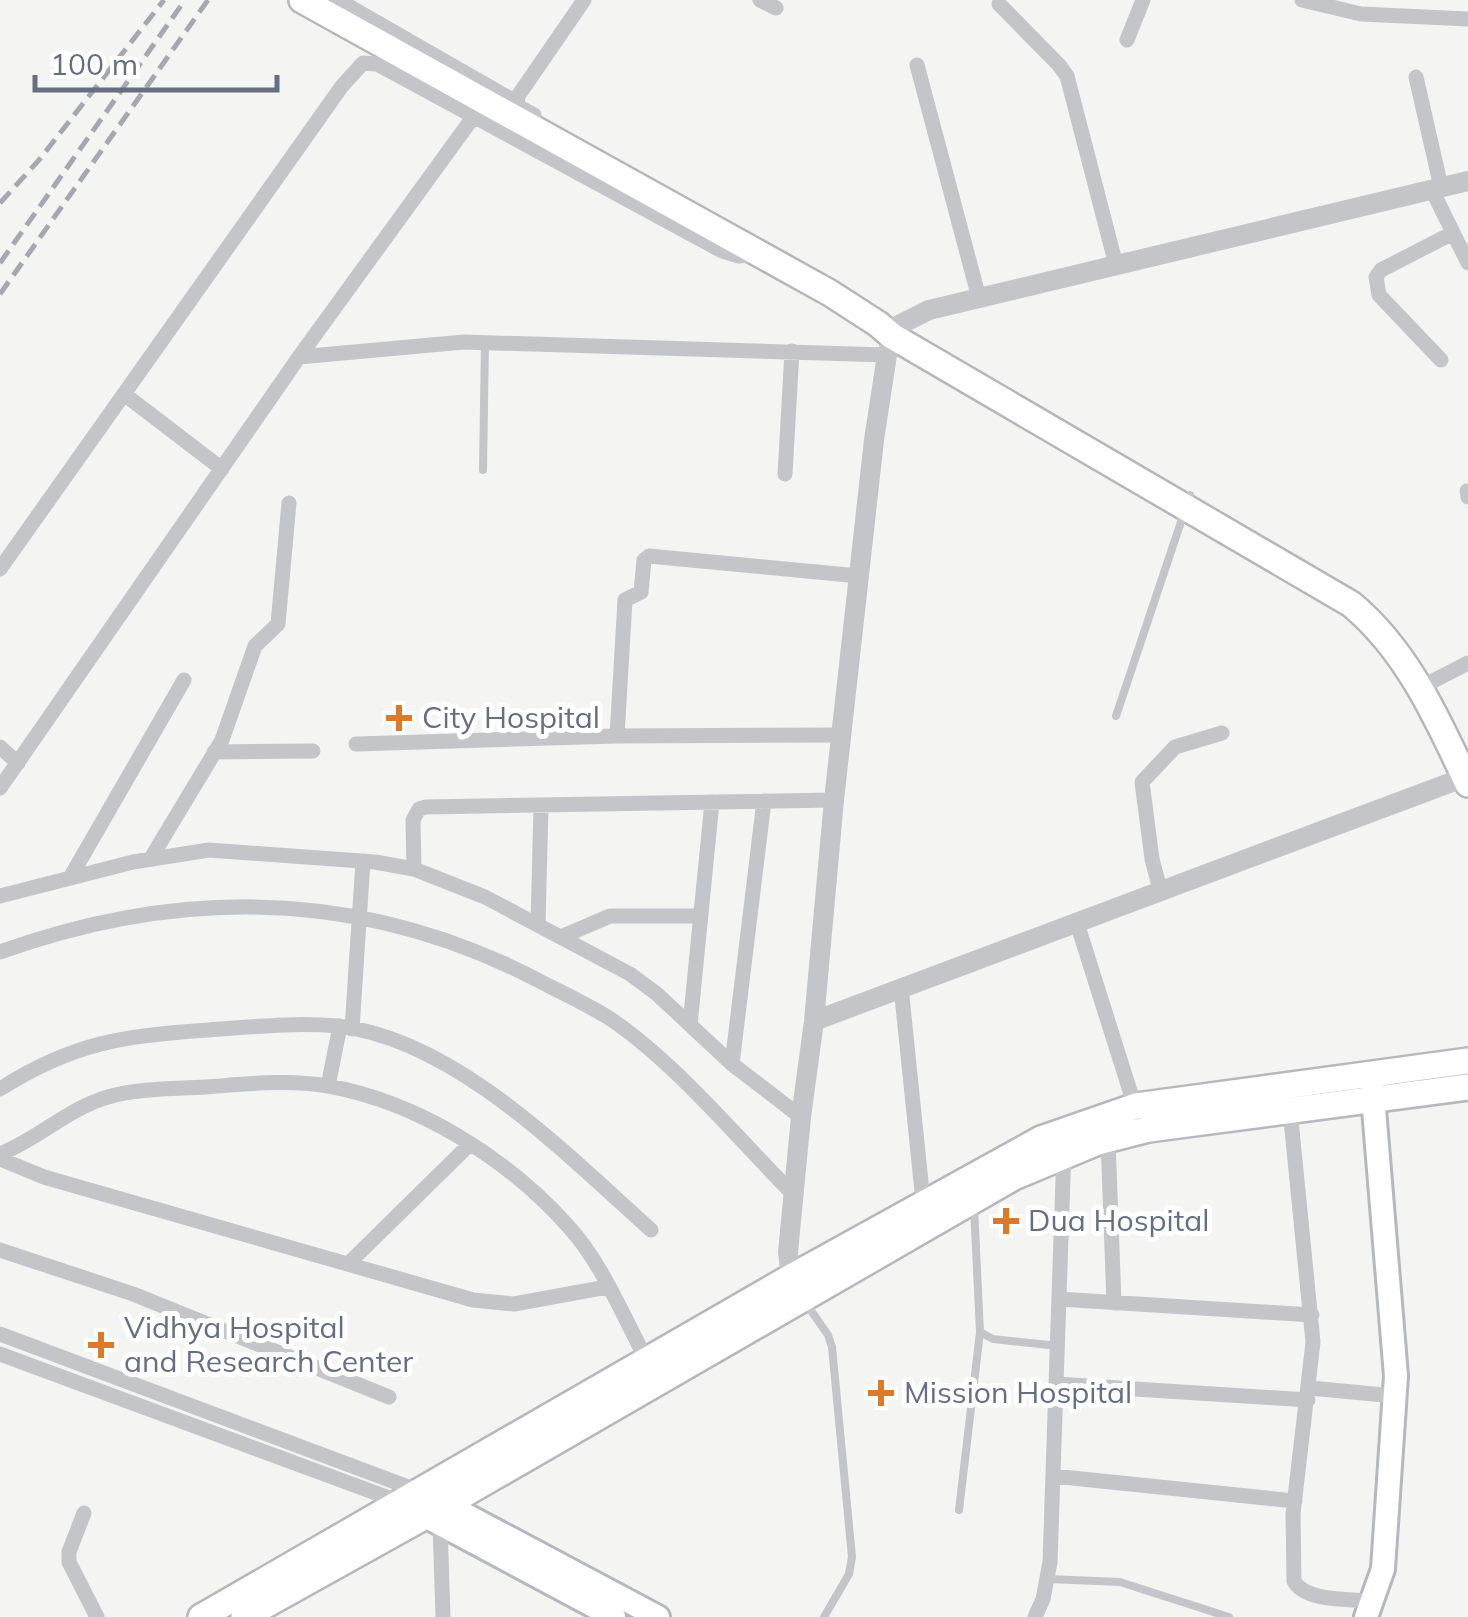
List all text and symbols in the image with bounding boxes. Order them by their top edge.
scale bar [35,30,278,92]
text: 100 m [50,45,138,83]
place label: City Hospital [422,698,600,736]
marker: City Hospital [386,705,412,731]
place label: Dua Hospital [1028,1201,1209,1239]
marker: Dua Hospital [993,1208,1019,1234]
place label: Vidhya Hospital and Research Center [124,1308,413,1380]
marker: Vidhya Hospital and Research Center [88,1332,114,1358]
place label: Mission Hospital [904,1373,1132,1411]
marker: Mission Hospital [868,1380,894,1406]

